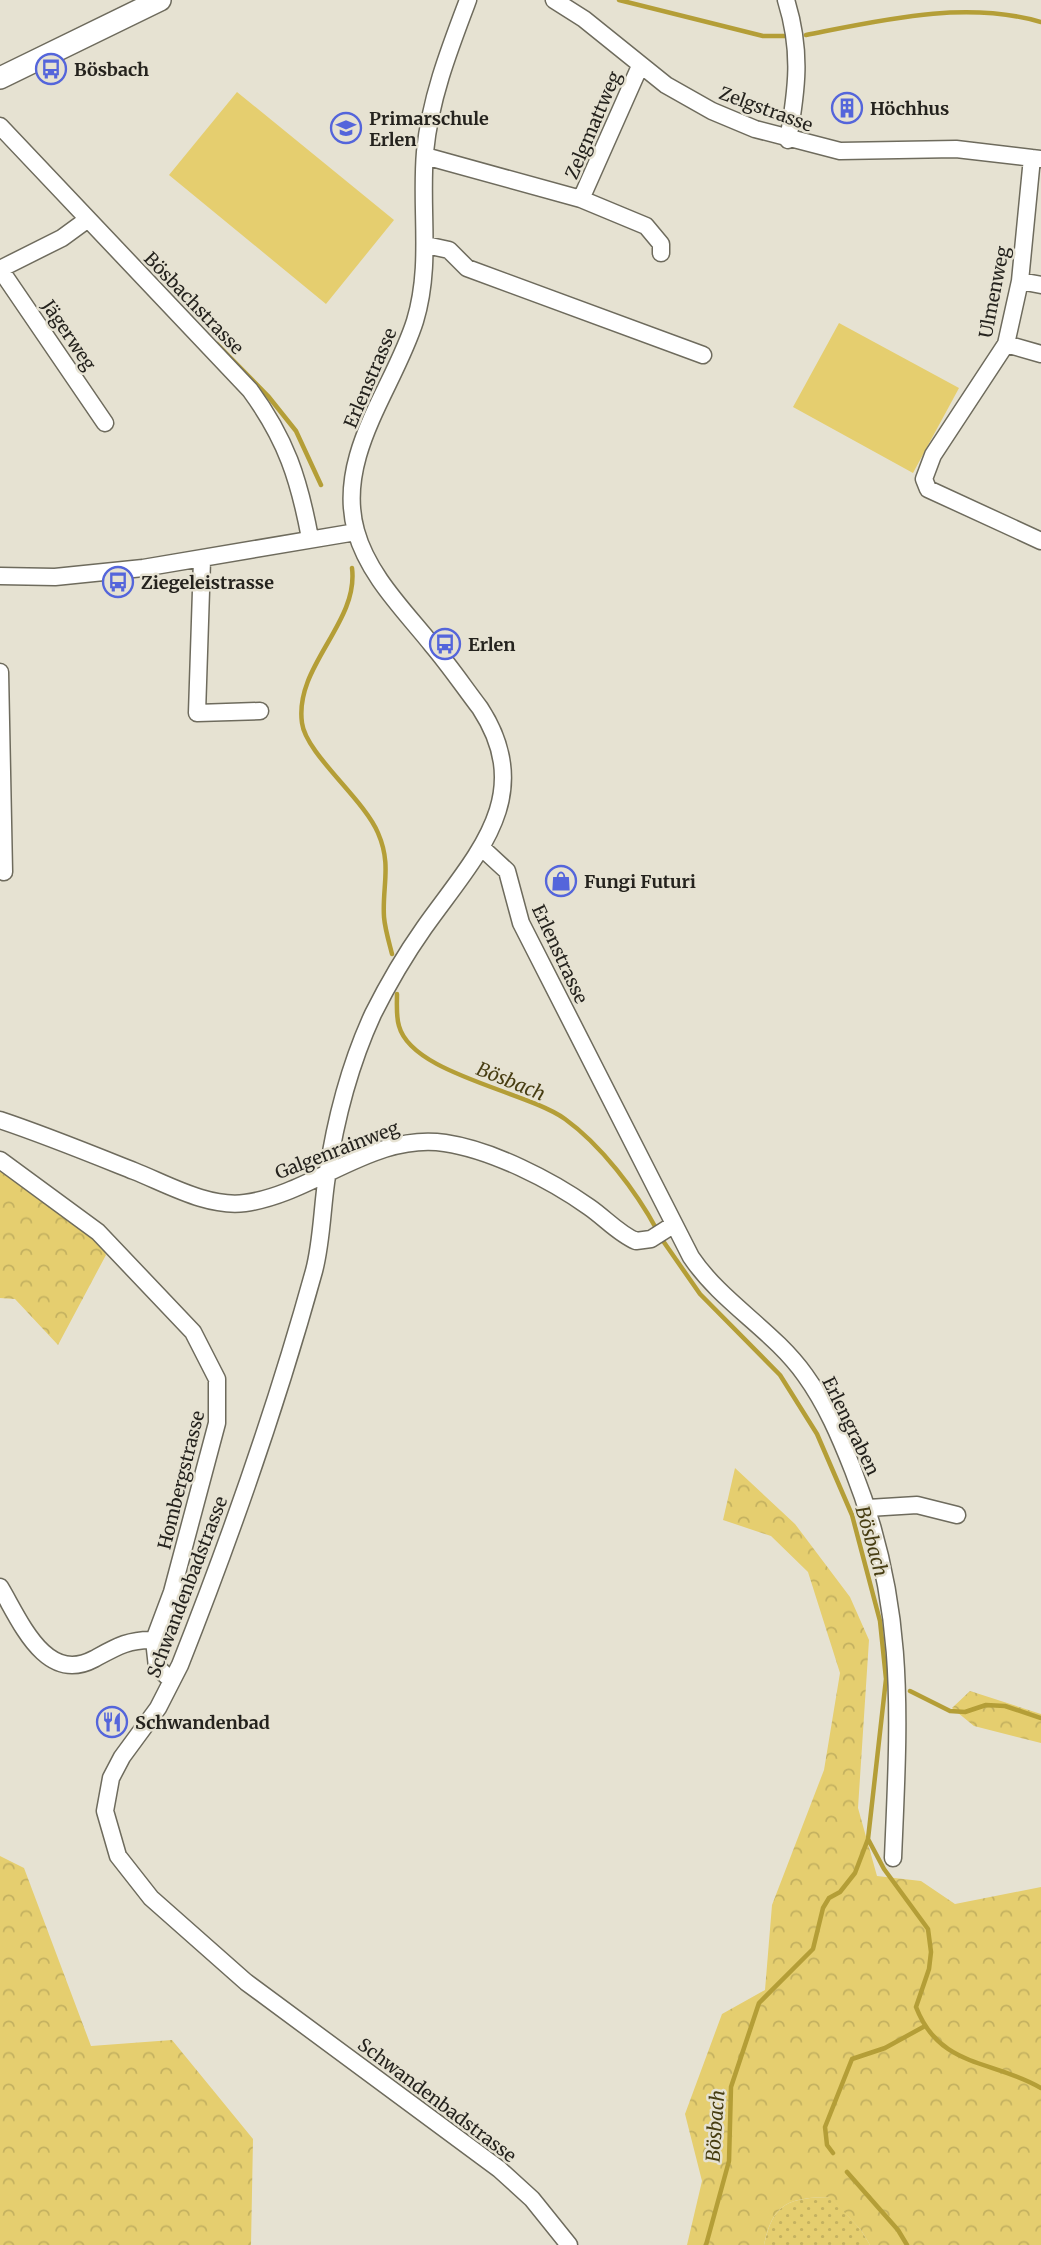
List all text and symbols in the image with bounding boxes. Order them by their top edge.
bus stop icon: Bösbach [34,52,68,86]
place label: Bösbach [74,58,149,81]
street label: Zelgmattweg [560,68,626,182]
street label: Zelgstrasse [716,81,816,137]
building icon: Höchhus [830,91,864,125]
place label: Höchhus [870,97,949,120]
place label: Primarschule Erlen [369,107,489,151]
school or university icon: Primarschule Erlen [329,111,363,145]
street label: Ulmenweg [974,244,1014,340]
street label: Bösbachstrasse [139,247,249,359]
street label: Jägerweg [37,295,101,375]
street label: Erlenstrasse [339,324,401,432]
bus stop icon: Ziegeleistrasse [101,565,135,599]
place label: Ziegeleistrasse [141,571,274,594]
bus stop icon: Erlen [428,627,462,661]
place label: Erlen [468,633,515,656]
shop icon: Fungi Futuri [544,864,578,898]
place label: Fungi Futuri [584,870,696,893]
street label: Erlenstrasse [527,901,593,1007]
water label: Bösbach [473,1056,549,1106]
street label: Galgenrainweg [272,1116,402,1184]
street label: Erlengraben [817,1373,885,1479]
street label: Hombergstrasse [153,1408,209,1552]
street label: Schwandenbadstrasse [142,1493,232,1681]
water label: Bösbach [851,1503,893,1579]
restaurant icon: Schwandenbad [95,1705,129,1739]
place label: Schwandenbad [135,1711,270,1734]
street label: Schwandenbadstrasse [353,2033,521,2167]
water label: Bösbach [701,2089,729,2163]

